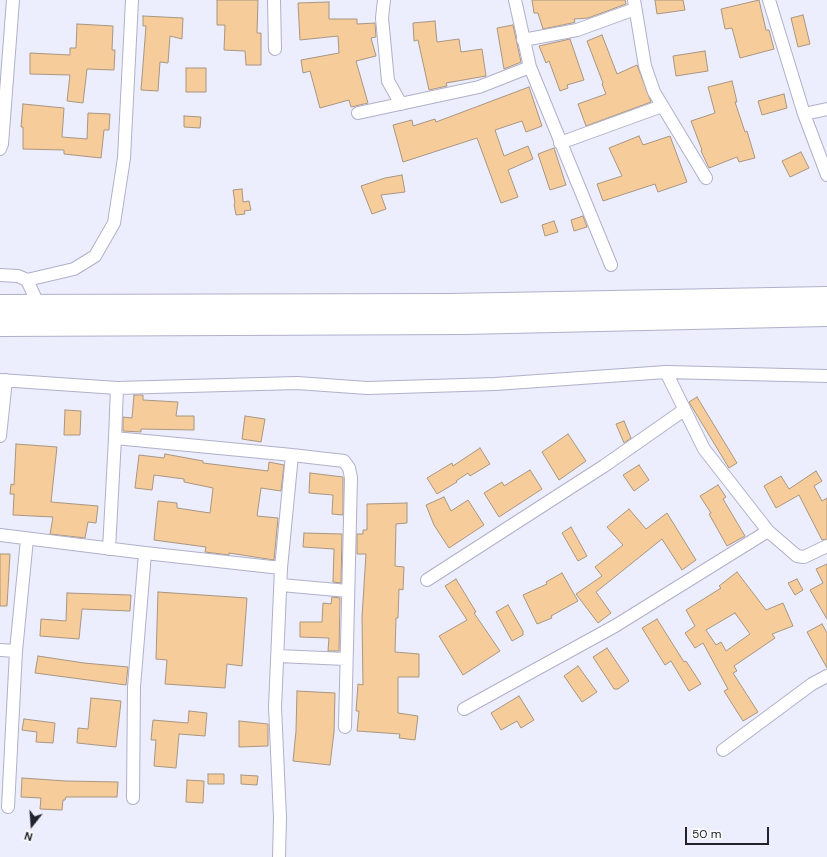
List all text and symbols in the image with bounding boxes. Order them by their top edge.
north arrow [12,805,52,845]
scale bar [687,819,771,845]
text: 50 m [692,826,721,842]
text: N [23,829,34,844]

